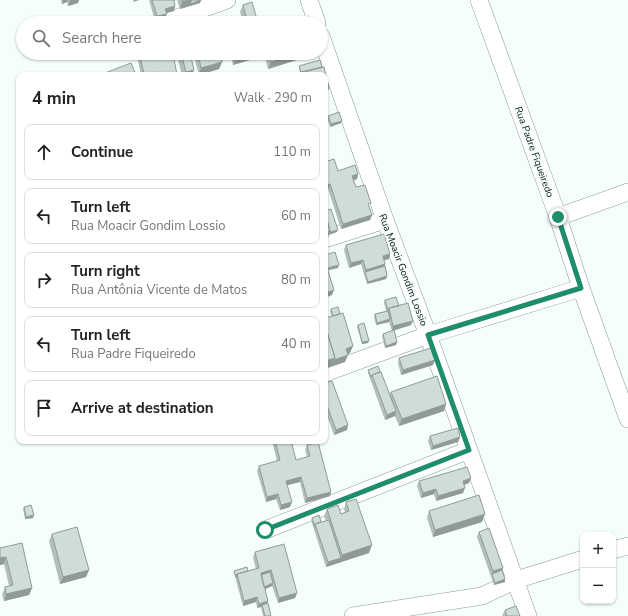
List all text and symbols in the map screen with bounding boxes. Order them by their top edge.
search box [16,16,328,60]
icon: search [30,27,52,49]
text: Search here [62,28,142,48]
text: 4 min [32,87,76,110]
text: Walk · 290 m [234,89,312,107]
street label: Rua Padre Fiqueiredo [511,105,557,200]
icon: ahead [33,141,55,163]
text: Continue [71,142,133,162]
text: 110 m [273,143,311,161]
text: Turn left [71,197,130,217]
icon: left [33,205,55,227]
text: 60 m [281,207,311,225]
route end [549,208,567,226]
street label: Rua Moacir Gondim Lossio [375,212,431,328]
text: Rua Moacir Gondim Lossio [71,217,226,235]
text: Turn right [71,261,140,281]
icon: right [33,269,55,291]
text: 80 m [281,271,311,289]
text: Rua Antônia Vicente de Matos [71,281,247,299]
text: Turn left [71,325,130,345]
icon: left [33,333,55,355]
text: 40 m [281,335,311,353]
text: Rua Padre Fiqueiredo [71,345,196,363]
icon: arrive [33,397,55,419]
text: Arrive at destination [71,398,214,418]
route start [256,521,274,539]
map controls [580,532,616,604]
button: + [580,532,616,568]
button: − [580,568,616,604]

